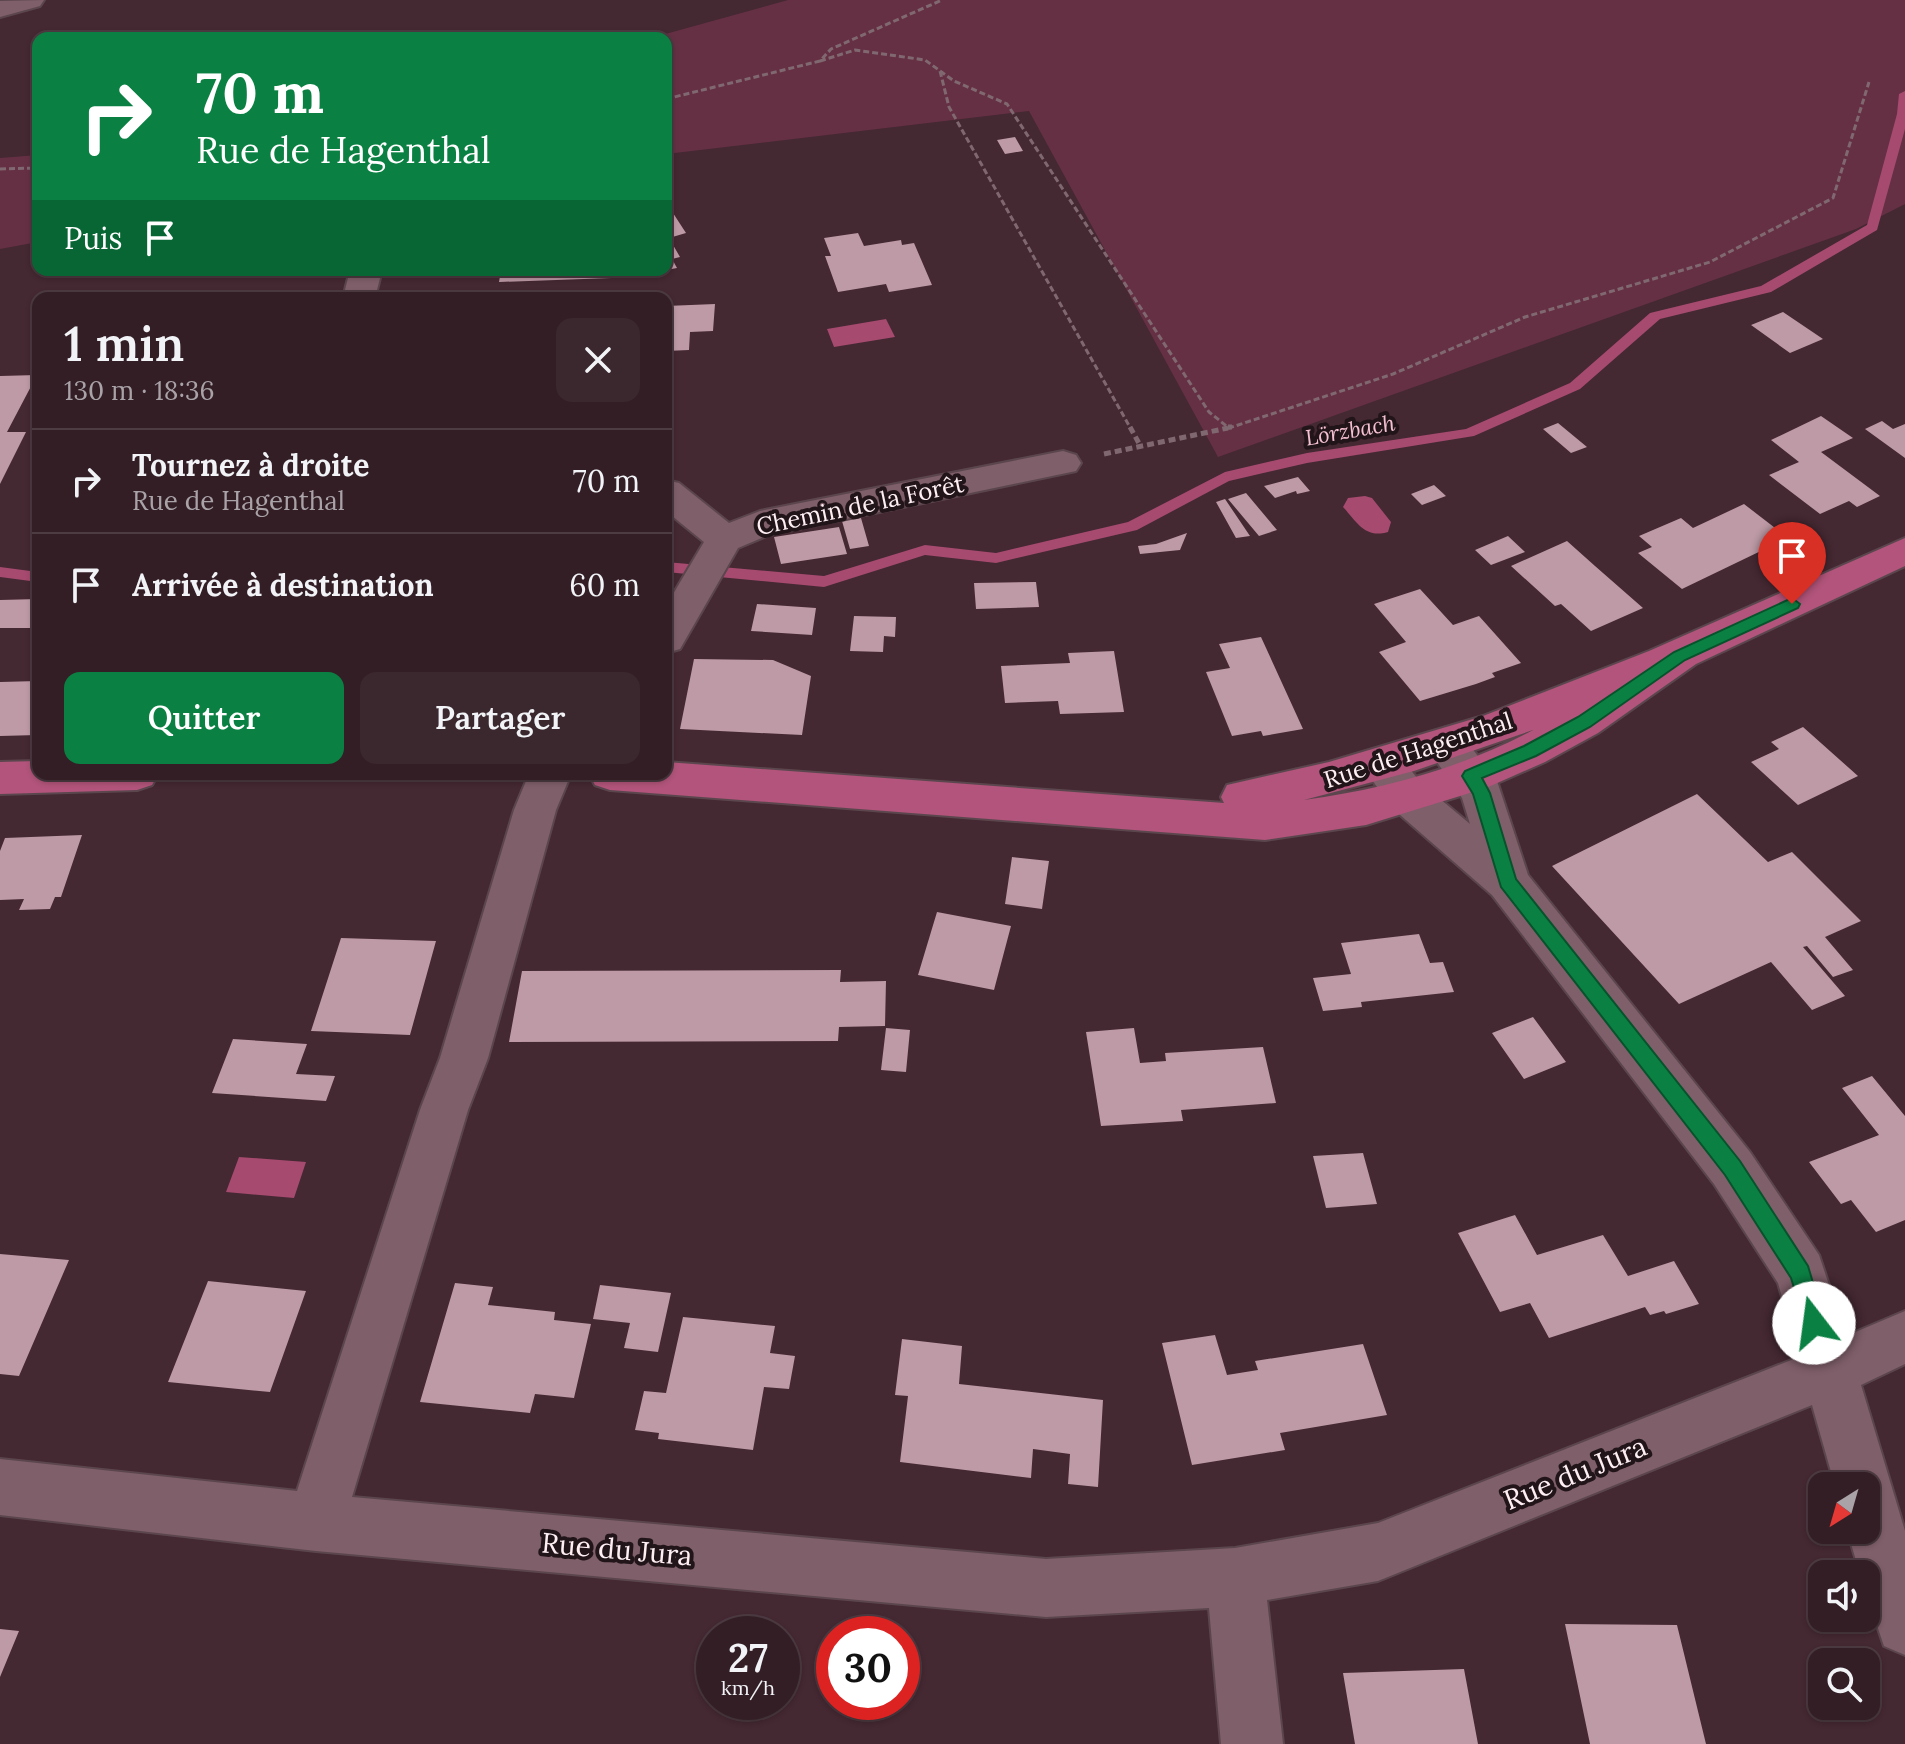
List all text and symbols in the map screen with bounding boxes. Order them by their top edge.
text: 70 m [196,57,324,128]
icon: right [64,64,168,168]
text: Rue de Hagenthal [196,127,491,173]
icon: arrive [138,216,182,260]
text: Puis [64,219,122,257]
text: 1 min [64,313,184,374]
button: close [556,318,640,402]
text: 130 m · 18:36 [64,374,214,407]
water label: Lörzbach [1303,408,1398,452]
text: Tournez à droite [132,446,369,484]
icon: right [64,459,108,503]
text: 70 m [573,462,640,500]
street label: Chemin de la Forêt [753,468,967,542]
text: Rue de Hagenthal [132,484,345,517]
pin [1758,522,1826,604]
icon: arrive [1770,534,1814,578]
icon: arrive [64,563,108,607]
text: Arrivée à destination [132,566,434,604]
text: 60 m [569,566,640,604]
button: Quitter [64,672,344,764]
button: Partager [360,672,640,764]
street label: Rue de Hagenthal [1320,705,1516,795]
position arrow [1772,1281,1856,1365]
street label: Rue du Jura [1498,1428,1652,1518]
north arrow [1808,1472,1880,1544]
map controls [1808,1472,1880,1720]
street label: Rue du Jura [540,1524,694,1574]
button: sound [1808,1560,1880,1632]
speed limit sign: 30 [816,1616,920,1720]
text: 27 [728,1632,768,1683]
button: search [1808,1648,1880,1720]
text: km/h [721,1675,775,1700]

